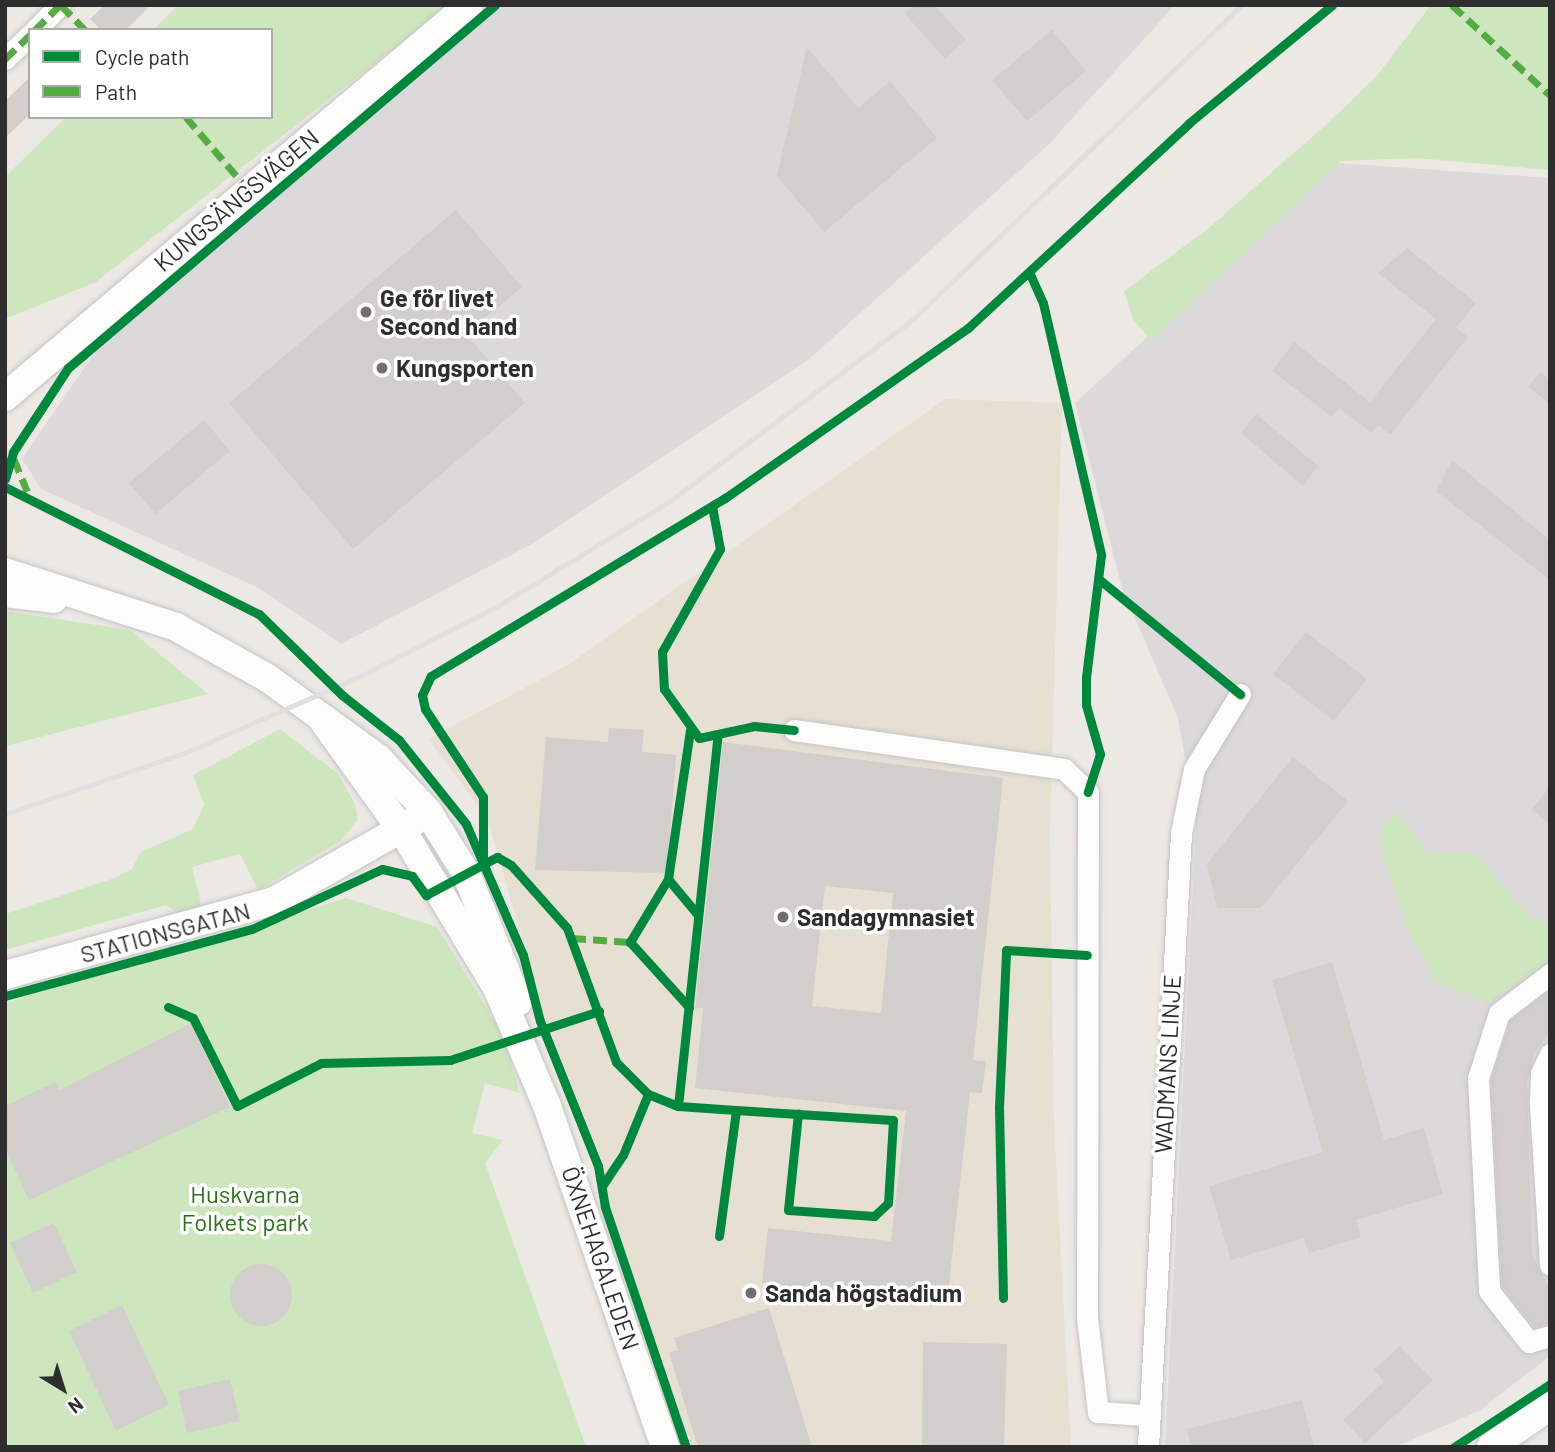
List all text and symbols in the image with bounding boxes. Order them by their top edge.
legend [28,28,273,119]
text: Cycle path [95,44,189,69]
text: Path [95,79,137,104]
street label: KUNGSÄNGSVÄGEN [148,123,324,277]
place label: Ge för livet Second hand [380,284,517,340]
marker: Ge för livet Second hand [358,304,374,320]
place label: Kungsporten [396,354,534,382]
marker: Kungsporten [374,360,390,376]
street label: STATIONSGATAN [77,895,253,969]
place label: Sandagymnasiet [797,903,975,931]
marker: Sandagymnasiet [775,909,791,925]
street label: WADMANS LINJE [1148,974,1186,1154]
street label: ÖXNEHAGALEDEN [556,1162,646,1354]
park label: Huskvarna Folkets park [182,1180,308,1236]
place label: Sanda högstadium [765,1279,962,1307]
marker: Sanda högstadium [743,1285,759,1301]
north arrow [28,1354,98,1424]
text: N [64,1393,88,1419]

